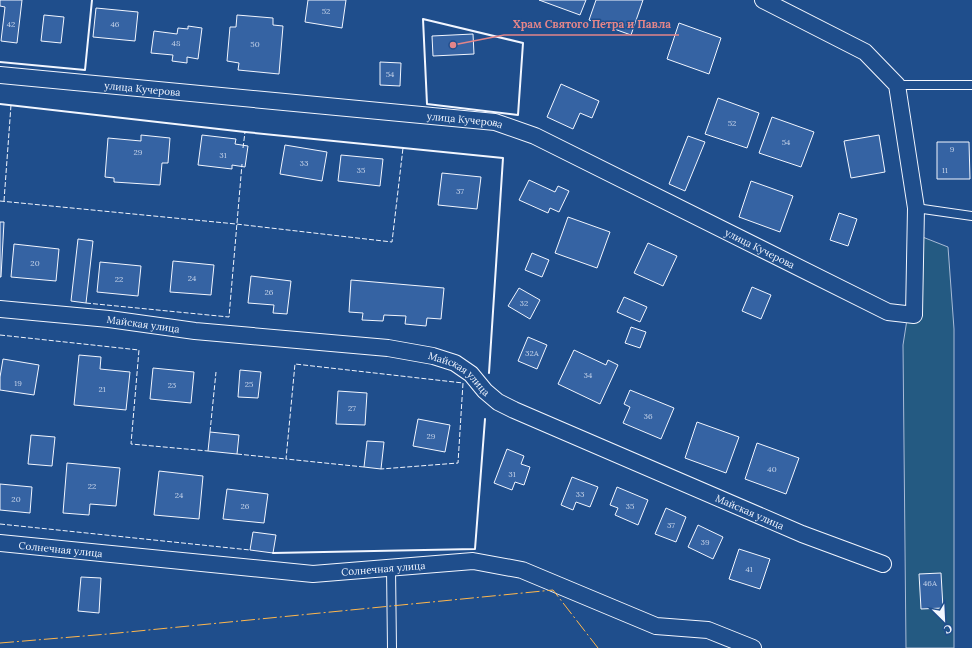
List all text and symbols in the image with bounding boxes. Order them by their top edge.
house number: 52 [322,6,330,16]
callout: Храм Святого Петра и Павла [504,12,679,35]
text: Храм Святого Петра и Павла [513,17,671,31]
house number: 42 [7,19,15,29]
house number: 46 [111,19,120,29]
house number: 48 [172,38,181,48]
house number: 50 [250,39,260,49]
house number: 54 [386,69,395,79]
street label: улица Кучерова [104,79,181,99]
street label: улица Кучерова [426,110,505,131]
house number: 52 [728,118,736,128]
house number: 54 [782,137,791,147]
house number: 9 [950,144,955,154]
house number: 29 [134,147,143,157]
house number: 31 [219,150,227,160]
house number: 33 [300,158,309,168]
house number: 35 [357,165,365,175]
house number: 11 [942,165,948,175]
house number: 37 [456,186,464,196]
street label: улица Кучерова [723,226,797,272]
house number: 20 [30,258,40,268]
house number: 24 [188,273,197,283]
house number: 22 [115,274,123,284]
house number: 26 [265,287,274,297]
house number: 32 [520,298,528,308]
street label: Майская улица [106,313,180,336]
house number: 32А [525,348,540,358]
street label: Майская улица [427,349,492,399]
house number: 34 [584,370,593,380]
house number: 19 [14,378,22,388]
house number: 25 [245,379,253,389]
house number: 23 [168,380,177,390]
house number: 21 [98,384,106,394]
house number: 27 [348,403,356,413]
house number: 36 [643,411,653,421]
house number: 29 [427,431,436,441]
house number: 40 [767,464,777,474]
house number: 31 [508,469,516,479]
house number: 22 [88,481,96,491]
house number: 33 [576,489,585,499]
house number: 24 [175,490,184,500]
street label: Майская улица [713,492,786,533]
house number: 20 [11,494,21,504]
house number: 26 [241,501,250,511]
house number: 35 [626,501,634,511]
house number: 37 [667,520,675,530]
house number: 39 [700,537,710,547]
street label: Солнечная улица [18,539,103,560]
street label: Солнечная улица [341,559,426,579]
house number: 41 [745,564,753,574]
house number: 46А [923,578,938,588]
north arrow [924,600,964,640]
text: С [941,621,954,637]

